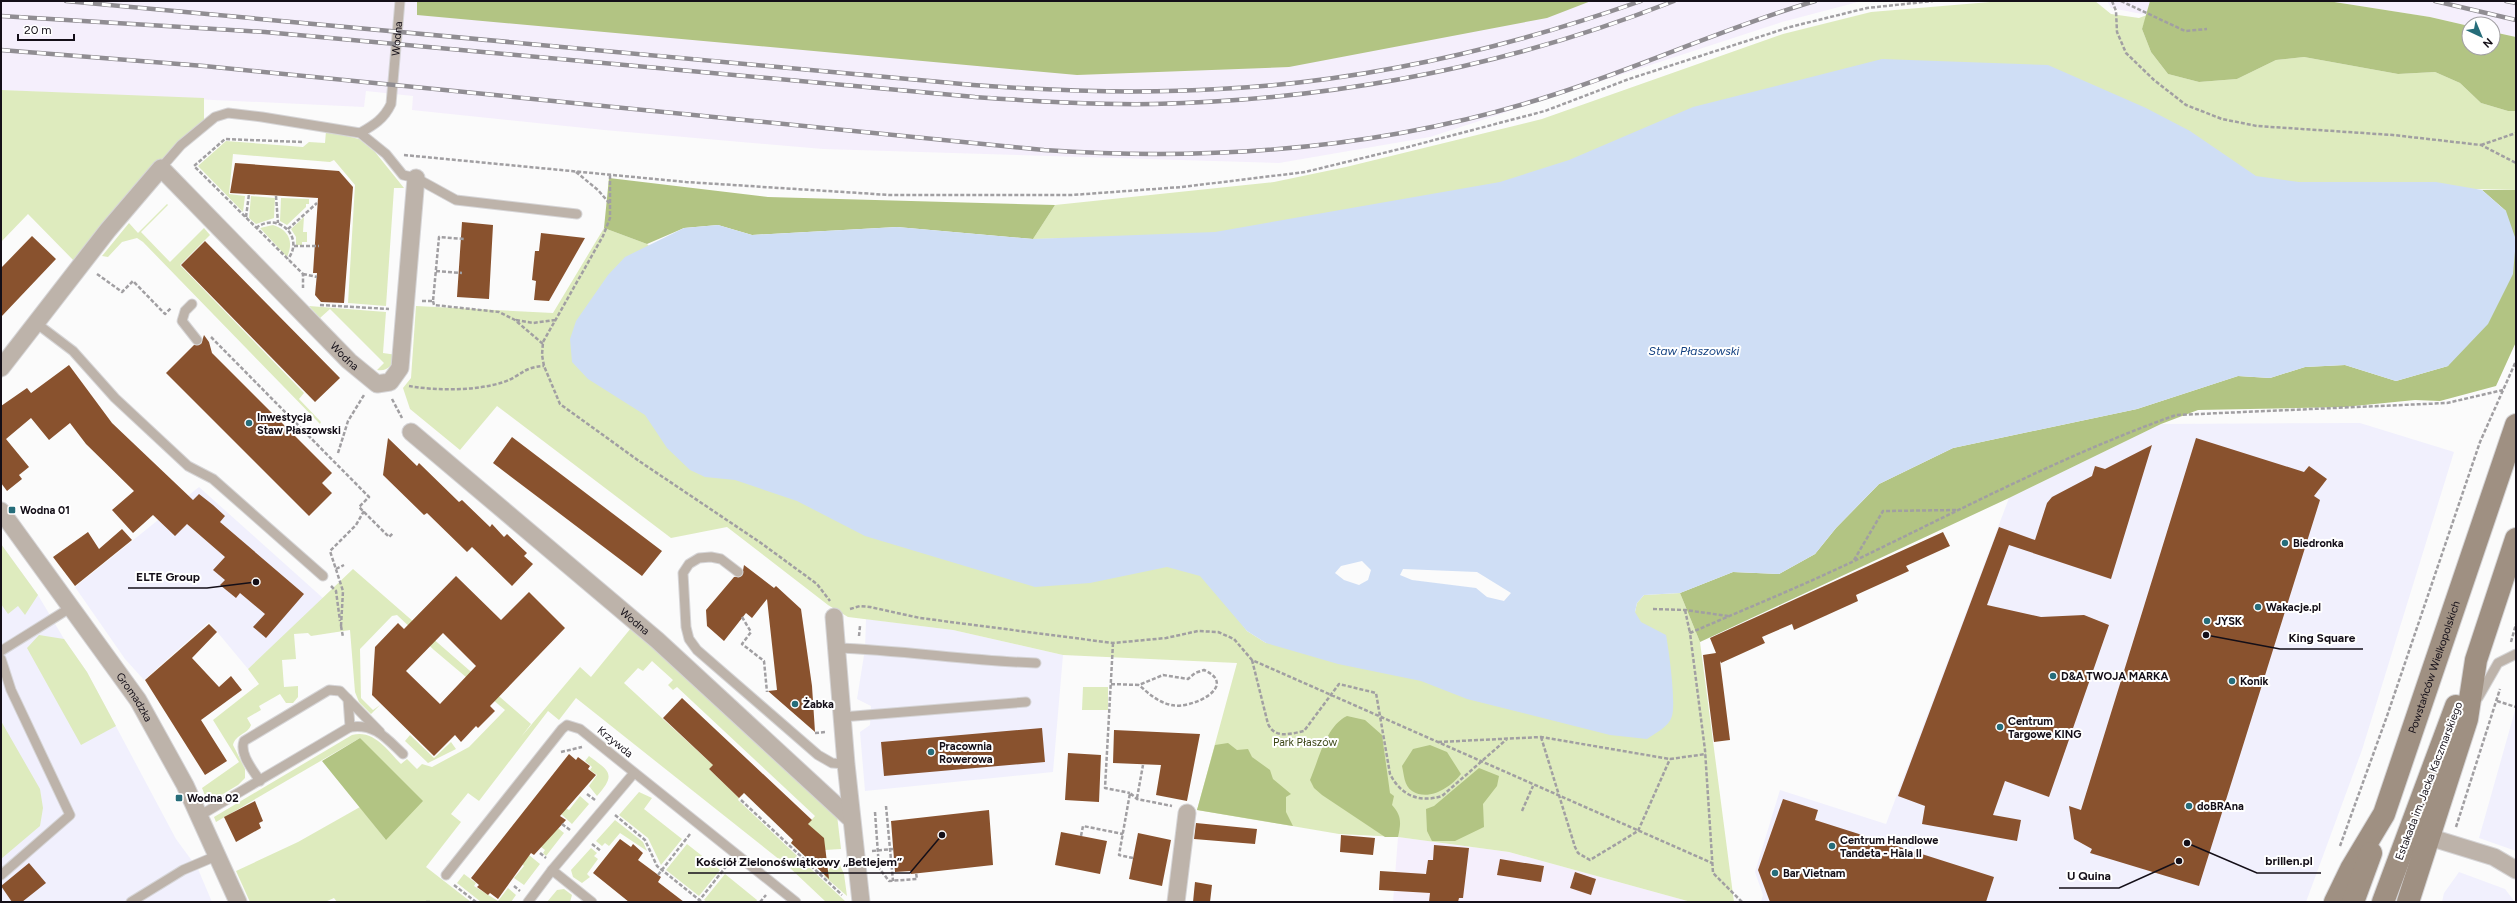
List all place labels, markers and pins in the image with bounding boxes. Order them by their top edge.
place label: Inwestycja Staw Płaszowski [257,411,341,437]
marker: Inwestycja Staw Płaszowski [244,418,254,428]
place label: Wodna 01 [20,504,70,517]
marker: Wodna 01 [7,505,17,515]
place label: Biedronka [2293,537,2344,550]
marker: Biedronka [2280,538,2290,548]
callout: ELTE Group [128,564,207,588]
place label: Wakacje.pl [2266,601,2321,614]
marker: Wakacje.pl [2253,602,2263,612]
place label: JYSK [2215,615,2243,628]
marker: JYSK [2202,616,2212,626]
callout: King Square [2280,625,2363,649]
place label: D&A TWOJA MARKA [2061,670,2168,683]
marker: D&A TWOJA MARKA [2048,671,2058,681]
place label: Konik [2240,675,2269,688]
marker: Konik [2227,676,2237,686]
place label: Żabka [803,697,834,711]
marker: Żabka [790,699,800,709]
place label: Centrum Targowe KING [2008,715,2081,741]
marker: Centrum Targowe KING [1995,722,2005,732]
place label: Pracownia Rowerowa [939,740,993,766]
marker: Pracownia Rowerowa [926,747,936,757]
place label: Wodna 02 [187,792,239,805]
marker: Wodna 02 [174,793,184,803]
place label: doBRAna [2197,800,2244,813]
marker: doBRAna [2184,801,2194,811]
place label: Centrum Handlowe Tandeta - Hala II [1840,834,1938,860]
marker: Centrum Handlowe Tandeta - Hala II [1827,841,1837,851]
callout: Kościół Zielonoświątkowy „Betlejem” [688,849,910,873]
callout: brillen.pl [2257,849,2321,873]
callout: U Quina [2059,864,2119,888]
place label: Bar Vietnam [1783,867,1846,880]
marker: Bar Vietnam [1770,868,1780,878]

